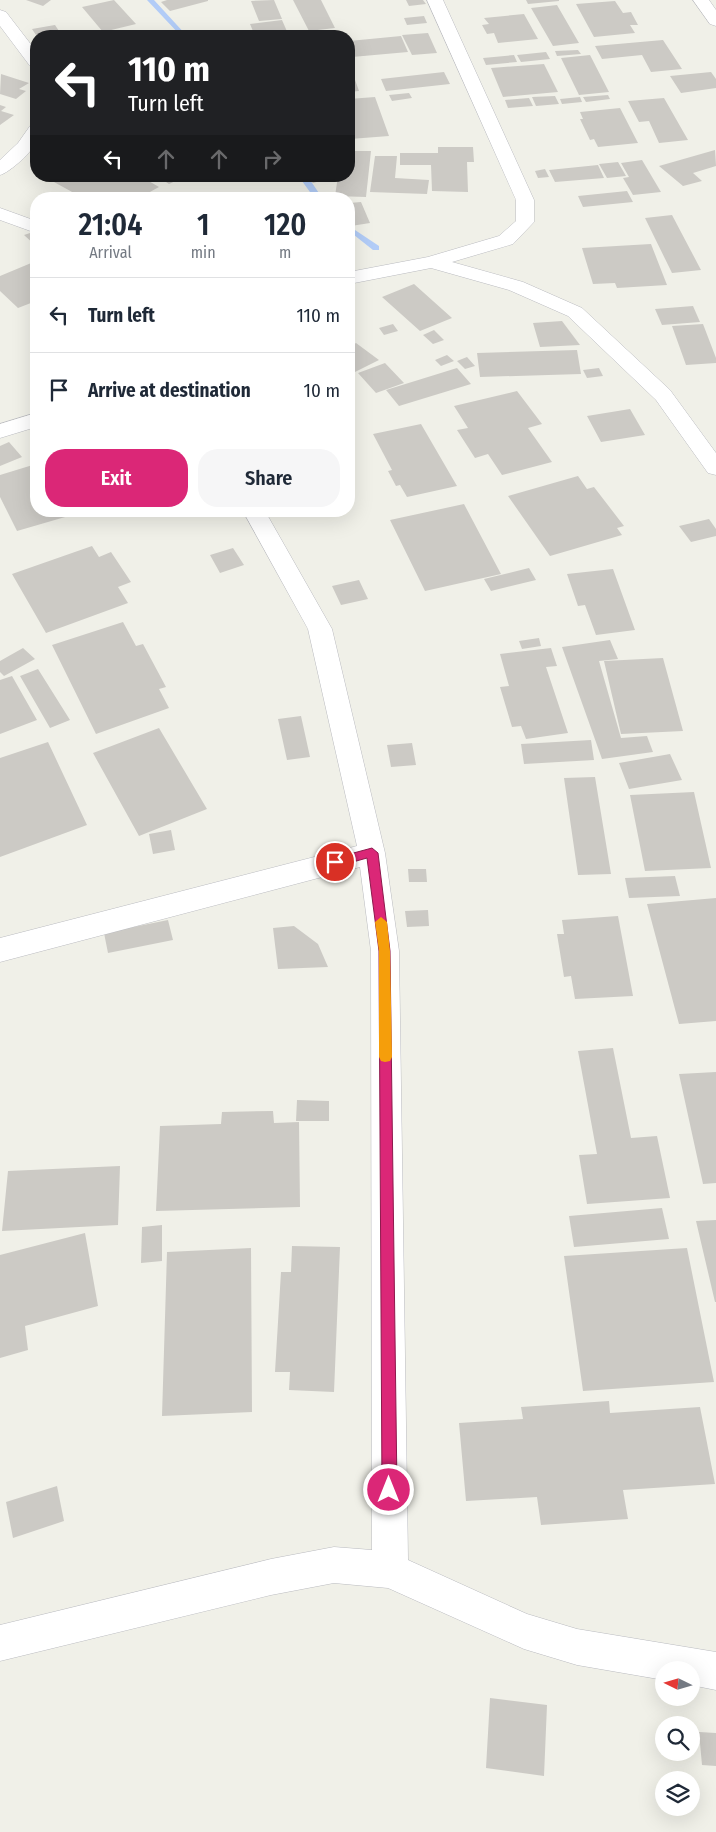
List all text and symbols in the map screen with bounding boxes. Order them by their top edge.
text: 110 m [128,48,210,90]
icon: left [45,50,110,115]
text: Turn left [128,90,204,117]
icon: left [99,145,127,173]
icon: ahead [152,145,180,173]
icon: ahead [205,145,233,173]
icon: right [258,145,286,173]
text: 21:04 [78,207,142,243]
text: 1 [197,207,209,243]
text: 120 [264,207,306,243]
text: Arrival [89,243,132,262]
text: min [191,243,216,262]
text: m [279,243,291,262]
icon: left [45,301,73,329]
text: Turn left [88,304,155,327]
text: 110 m [296,304,340,327]
icon: arrive [45,376,73,404]
text: Arrive at destination [88,379,251,402]
text: 10 m [304,379,340,402]
button: Exit [45,449,188,507]
button: Share [198,449,340,507]
pin [314,841,356,883]
icon: arrive [321,848,349,876]
position arrow [362,1463,414,1515]
north arrow [655,1661,700,1706]
map controls [655,1661,700,1816]
button: search [655,1716,700,1761]
button: layers [655,1771,700,1816]

